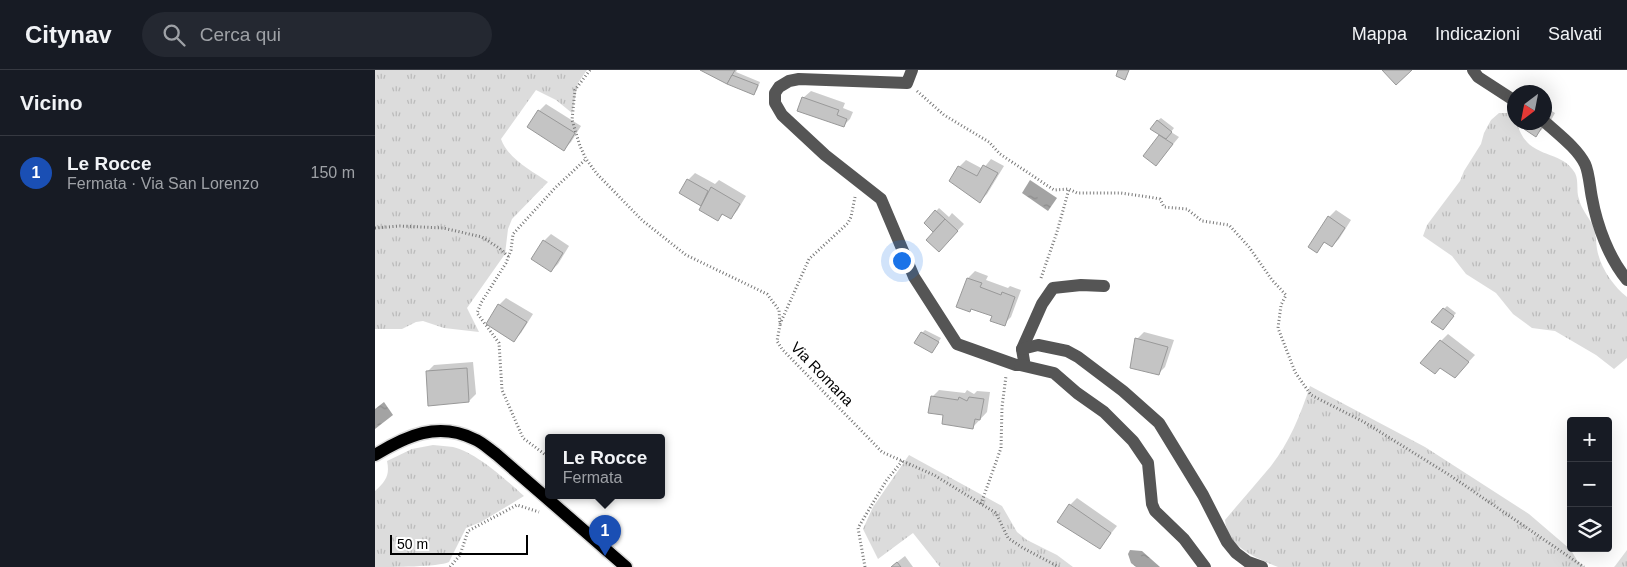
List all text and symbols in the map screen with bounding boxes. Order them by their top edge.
search box [142,12,492,57]
text: Citynav [25,21,112,48]
icon: search [160,21,188,49]
text: Cerca qui [200,24,281,45]
text: Mappa [1352,24,1407,44]
text: Indicazioni [1435,24,1520,44]
text: Salvati [1548,24,1602,44]
north arrow [1507,85,1552,130]
text: Vicino [20,91,83,114]
text: Le Rocce [67,153,151,174]
text: 1 [32,164,40,181]
text: 150 m [311,164,355,181]
text: Fermata · Via San Lorenzo [67,175,259,192]
your location [889,248,915,274]
street label: Via Romana [788,338,858,410]
map controls [1567,417,1612,552]
button: + [1567,417,1612,462]
popup [545,434,665,499]
text: Le Rocce [563,447,647,468]
button: − [1567,462,1612,507]
text: Fermata [563,469,622,486]
button: layers [1567,507,1612,552]
pin: 1 [589,515,621,556]
scale bar [390,532,527,555]
text: 50 m [397,536,428,552]

